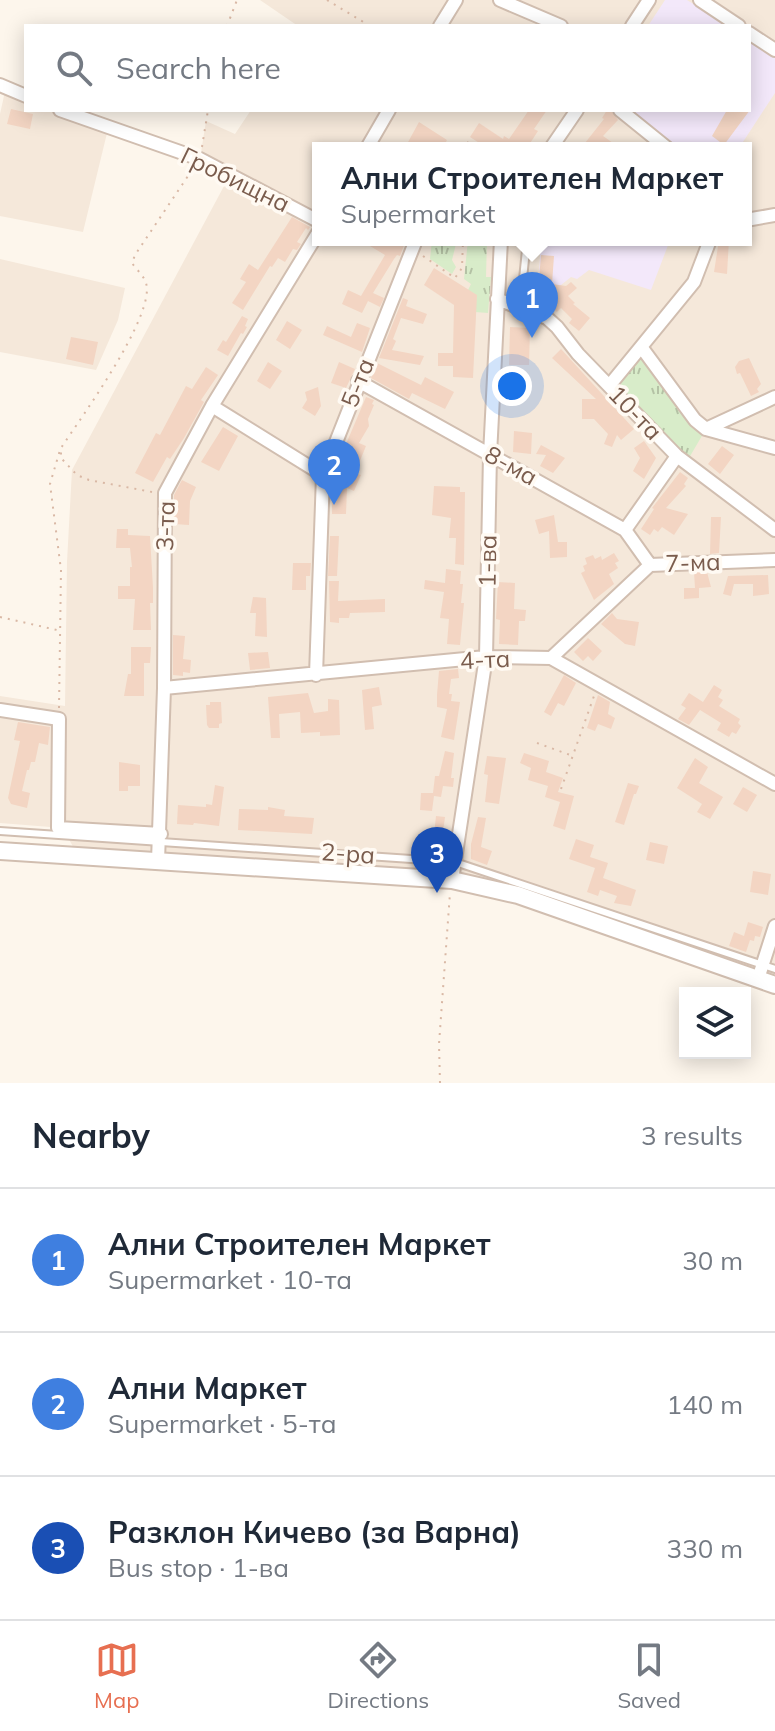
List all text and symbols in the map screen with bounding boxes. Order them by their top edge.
search box [24,24,751,112]
icon: search [52,46,96,90]
text: Search here [116,49,281,87]
street label: Гробищна [176,140,295,218]
popup [312,142,752,246]
text: Ални Строителен Маркет [341,159,723,197]
text: Supermarket [341,197,495,230]
pin: 1 [506,272,558,338]
street label: 5-та [334,354,380,412]
your location [492,366,532,406]
street label: 10-та [602,379,669,446]
pin: 2 [308,439,360,505]
street label: 8-ма [480,439,543,492]
street label: 3-та [149,500,181,552]
street label: 1-ва [472,534,502,588]
street label: 7-ма [665,546,721,578]
street label: 4-та [459,643,511,675]
pin: 3 [411,827,463,893]
street label: 2-ра [320,836,376,870]
map controls [679,987,751,1059]
button: layers [679,987,751,1059]
text: Nearby [32,1114,150,1157]
text: 3 results [641,1119,743,1152]
text: Ални Строителен Маркет [108,1225,490,1263]
text: 1 [50,1244,66,1277]
text: 30 m [682,1244,743,1277]
text: Supermarket · 10-та [108,1263,352,1296]
text: Ални Маркет [108,1369,307,1407]
text: 2 [50,1388,66,1421]
text: 140 m [667,1388,743,1421]
text: Supermarket · 5-та [108,1407,337,1440]
text: Разклон Кичево (за Варна) [108,1513,521,1551]
text: 3 [50,1532,66,1565]
text: 330 m [667,1532,743,1565]
text: Bus stop · 1-ва [108,1551,289,1584]
tab: Map [94,1638,139,1714]
tab: Directions [328,1638,429,1714]
tab: Saved [617,1638,681,1714]

